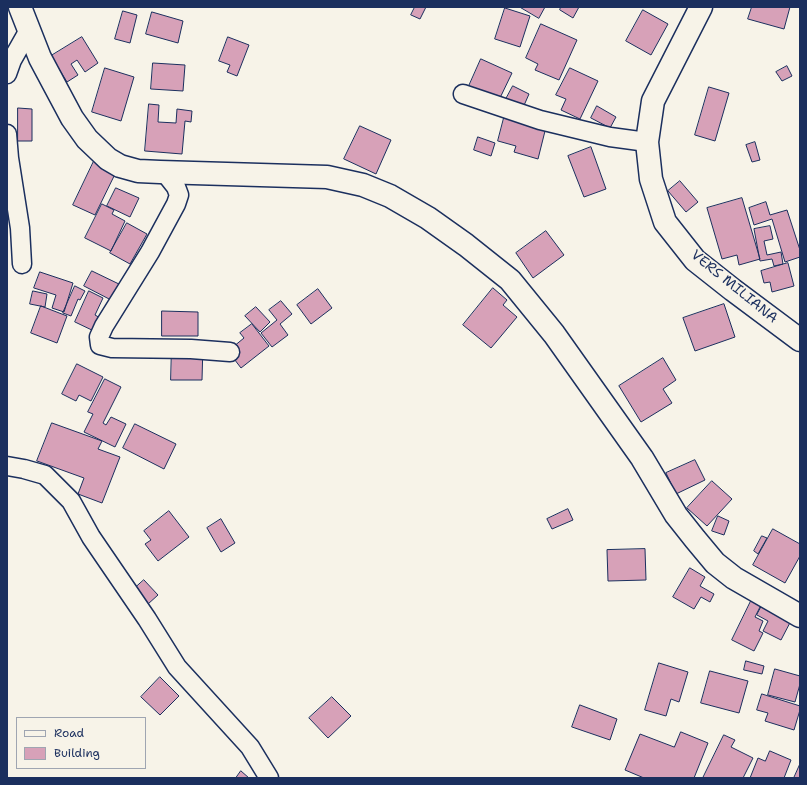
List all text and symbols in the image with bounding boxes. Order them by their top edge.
street label: VERS MILIANA [687,247,781,327]
legend [16,717,146,769]
text: Road [54,725,84,741]
text: Building [54,745,100,761]

